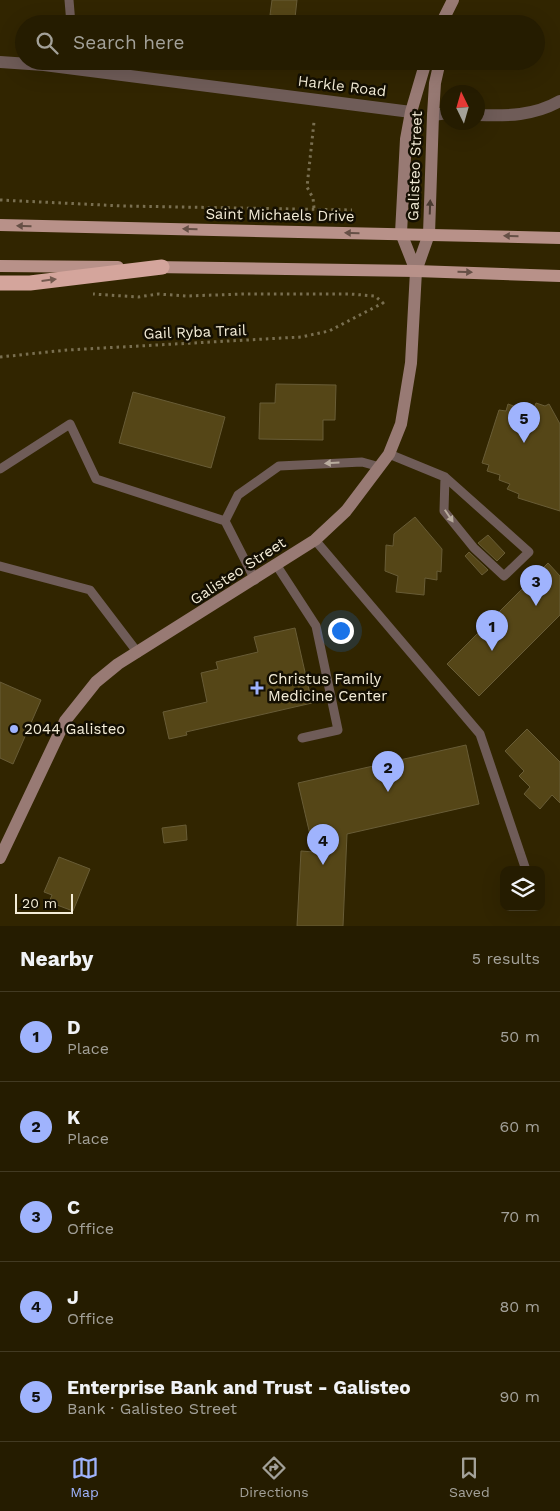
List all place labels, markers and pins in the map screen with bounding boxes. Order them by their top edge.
pin: 5 [508,402,540,443]
pin: 3 [520,565,552,606]
pin: 1 [476,610,508,651]
place label: Christus Family Medicine Center [268,670,387,705]
marker: Christus Family Medicine Center [250,681,264,695]
place label: 2044 Galisteo [24,720,125,738]
marker: 2044 Galisteo [8,723,20,735]
pin: 2 [372,751,404,792]
pin: 4 [307,824,339,865]

